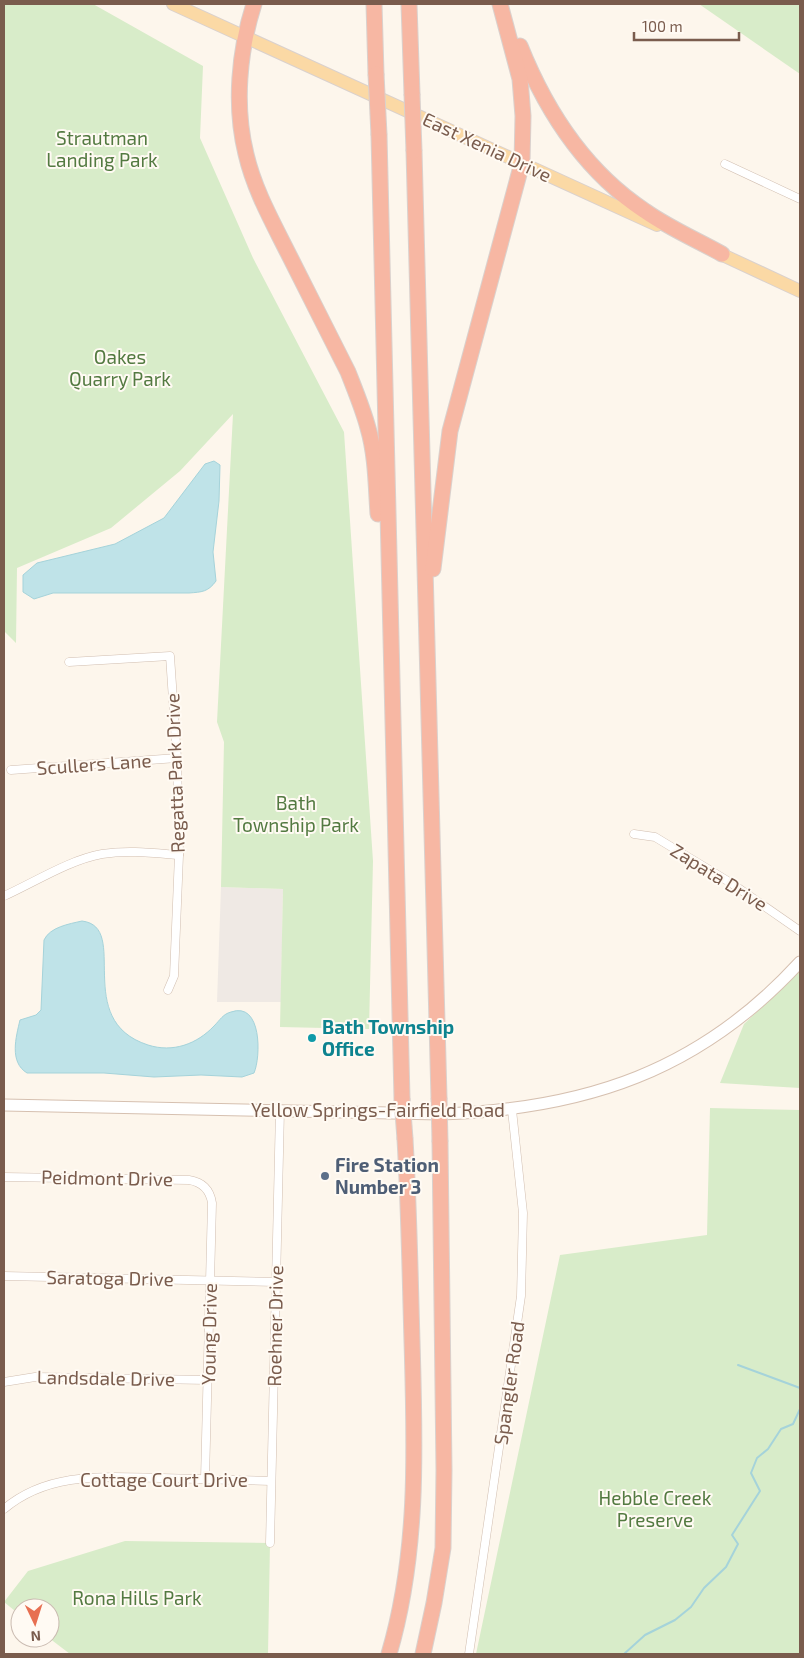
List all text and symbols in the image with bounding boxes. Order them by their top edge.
scale bar [634,10,739,42]
text: 100 m [642,17,683,35]
street label: East Xenia Drive [419,107,555,186]
park label: Strautman Landing Park [46,126,158,171]
park label: Oakes Quarry Park [69,345,171,390]
street label: Regatta Park Drive [160,693,189,853]
street label: Scullers Lane [36,748,152,779]
park label: Bath Township Park [233,791,359,836]
street label: Zapata Drive [667,838,772,915]
place label: Bath Township Office [322,1015,454,1060]
marker: Bath Township Office [306,1032,318,1044]
street label: Yellow Springs-Fairfield Road [251,1098,505,1121]
place label: Fire Station Number 3 [335,1153,439,1198]
street label: Peidmont Drive [41,1165,173,1190]
marker: Fire Station Number 3 [319,1170,331,1182]
street label: Saratoga Drive [46,1265,174,1290]
street label: Roehner Drive [262,1265,287,1387]
street label: Young Drive [196,1283,221,1385]
street label: Spangler Road [488,1320,529,1446]
street label: Landsdale Drive [37,1365,175,1390]
street label: Cottage Court Drive [80,1468,248,1491]
park label: Hebble Creek Preserve [599,1486,712,1531]
park label: Rona Hills Park [72,1586,202,1609]
north arrow [10,1598,60,1648]
text: N [30,1628,42,1645]

